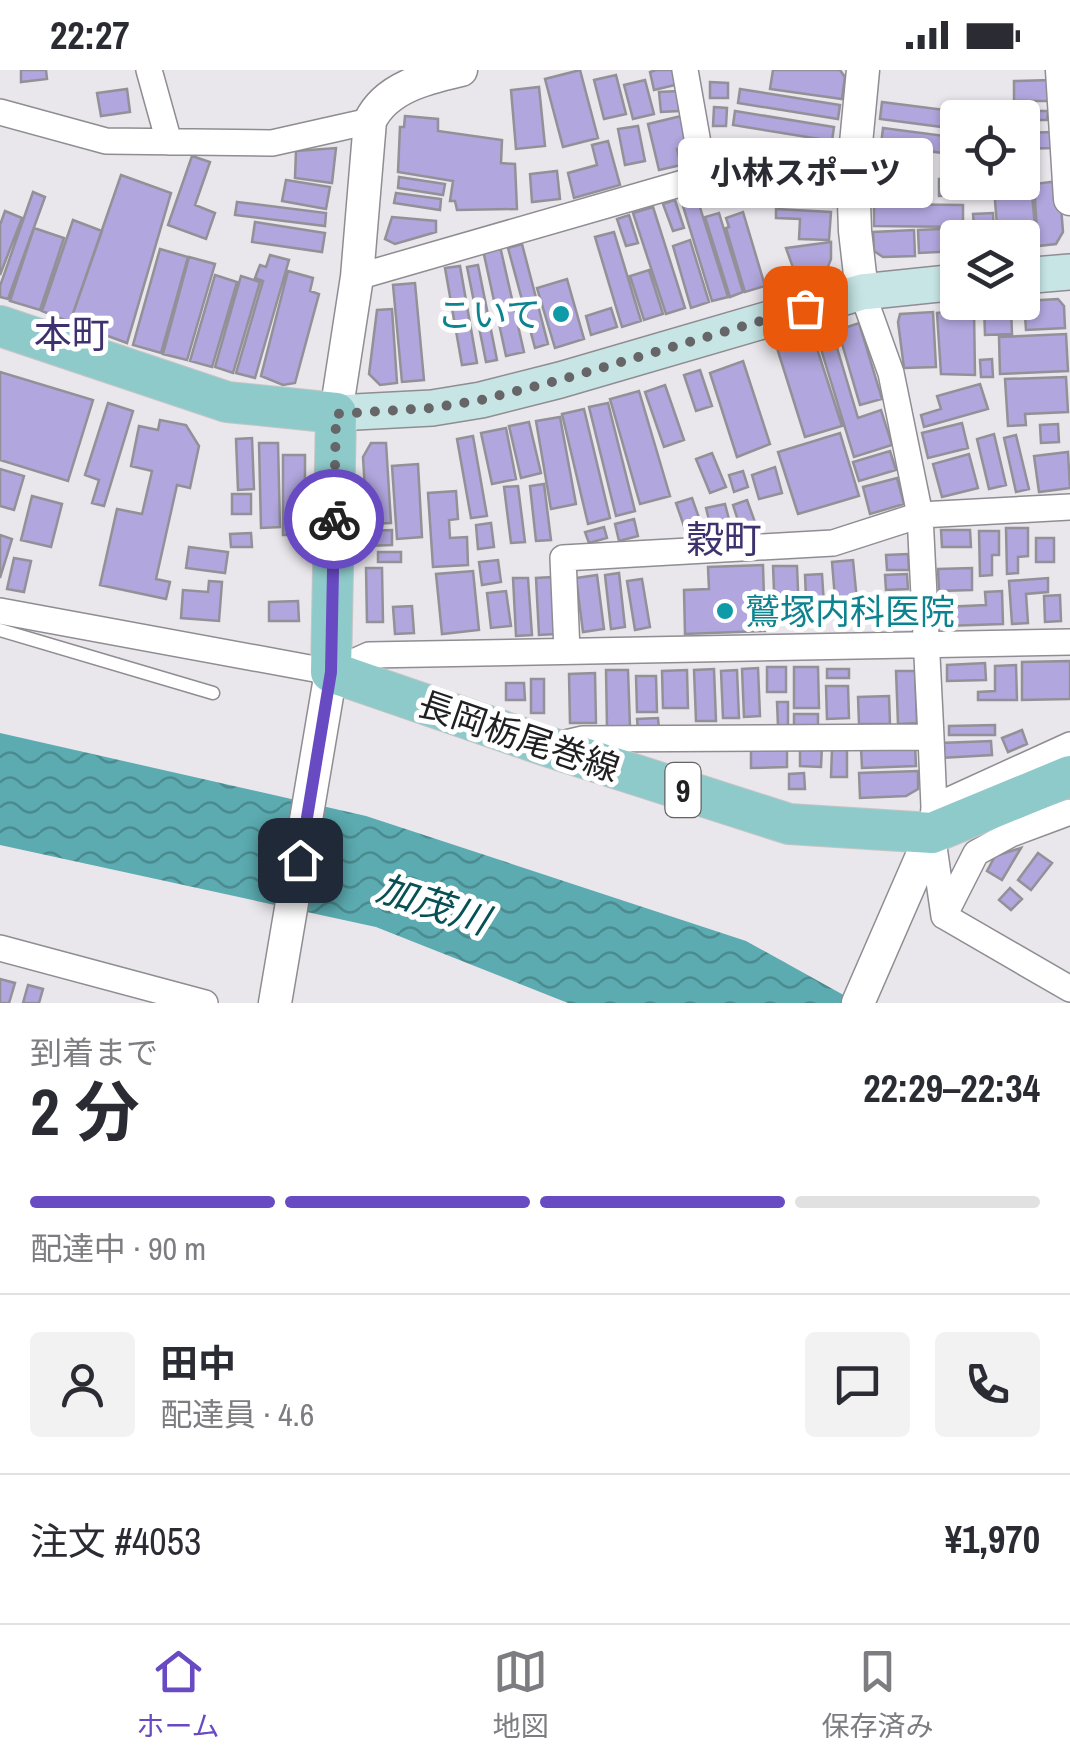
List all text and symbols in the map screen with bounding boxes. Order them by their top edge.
text: 22:27 [50,10,130,61]
map controls [940,100,1040,320]
button: locate [940,100,1040,200]
callout: 小林スポーツ [678,138,932,208]
text: 小林スポーツ [710,151,901,194]
button: layers [940,220,1040,320]
pin [763,266,848,351]
icon: bag [778,281,833,336]
place label: こいて [437,291,541,338]
marker: こいて [550,303,572,325]
district label: 本町 [34,309,110,360]
courier [284,469,384,569]
icon: bike [307,492,362,547]
district label: 穀町 [686,514,762,565]
place label: 鷲塚内科医院 [745,588,955,635]
marker: 鷲塚内科医院 [714,600,736,622]
street label: 長岡栃尾巻線 [412,680,626,792]
road number: 9 [666,763,700,817]
pin [258,818,343,903]
icon: home [273,833,328,888]
water label: 加茂川 [371,862,499,947]
text: 到着まで [30,1031,158,1074]
text: 22:29–22:34 [863,1063,1040,1114]
text: 2 分 [30,1068,139,1155]
text: 配達中 · 90 m [30,1227,206,1270]
button: person [30,1332,135,1437]
button: chat [805,1332,910,1437]
button: phone [935,1332,1040,1437]
text: 田中 [160,1338,236,1389]
text: 配達員 · 4.6 [160,1393,314,1436]
text: ¥1,970 [945,1514,1040,1565]
text: 注文 #4053 [30,1516,201,1567]
tab: ホーム [136,1644,220,1745]
tab: 地図 [493,1644,549,1745]
tab: 保存済み [821,1644,934,1745]

